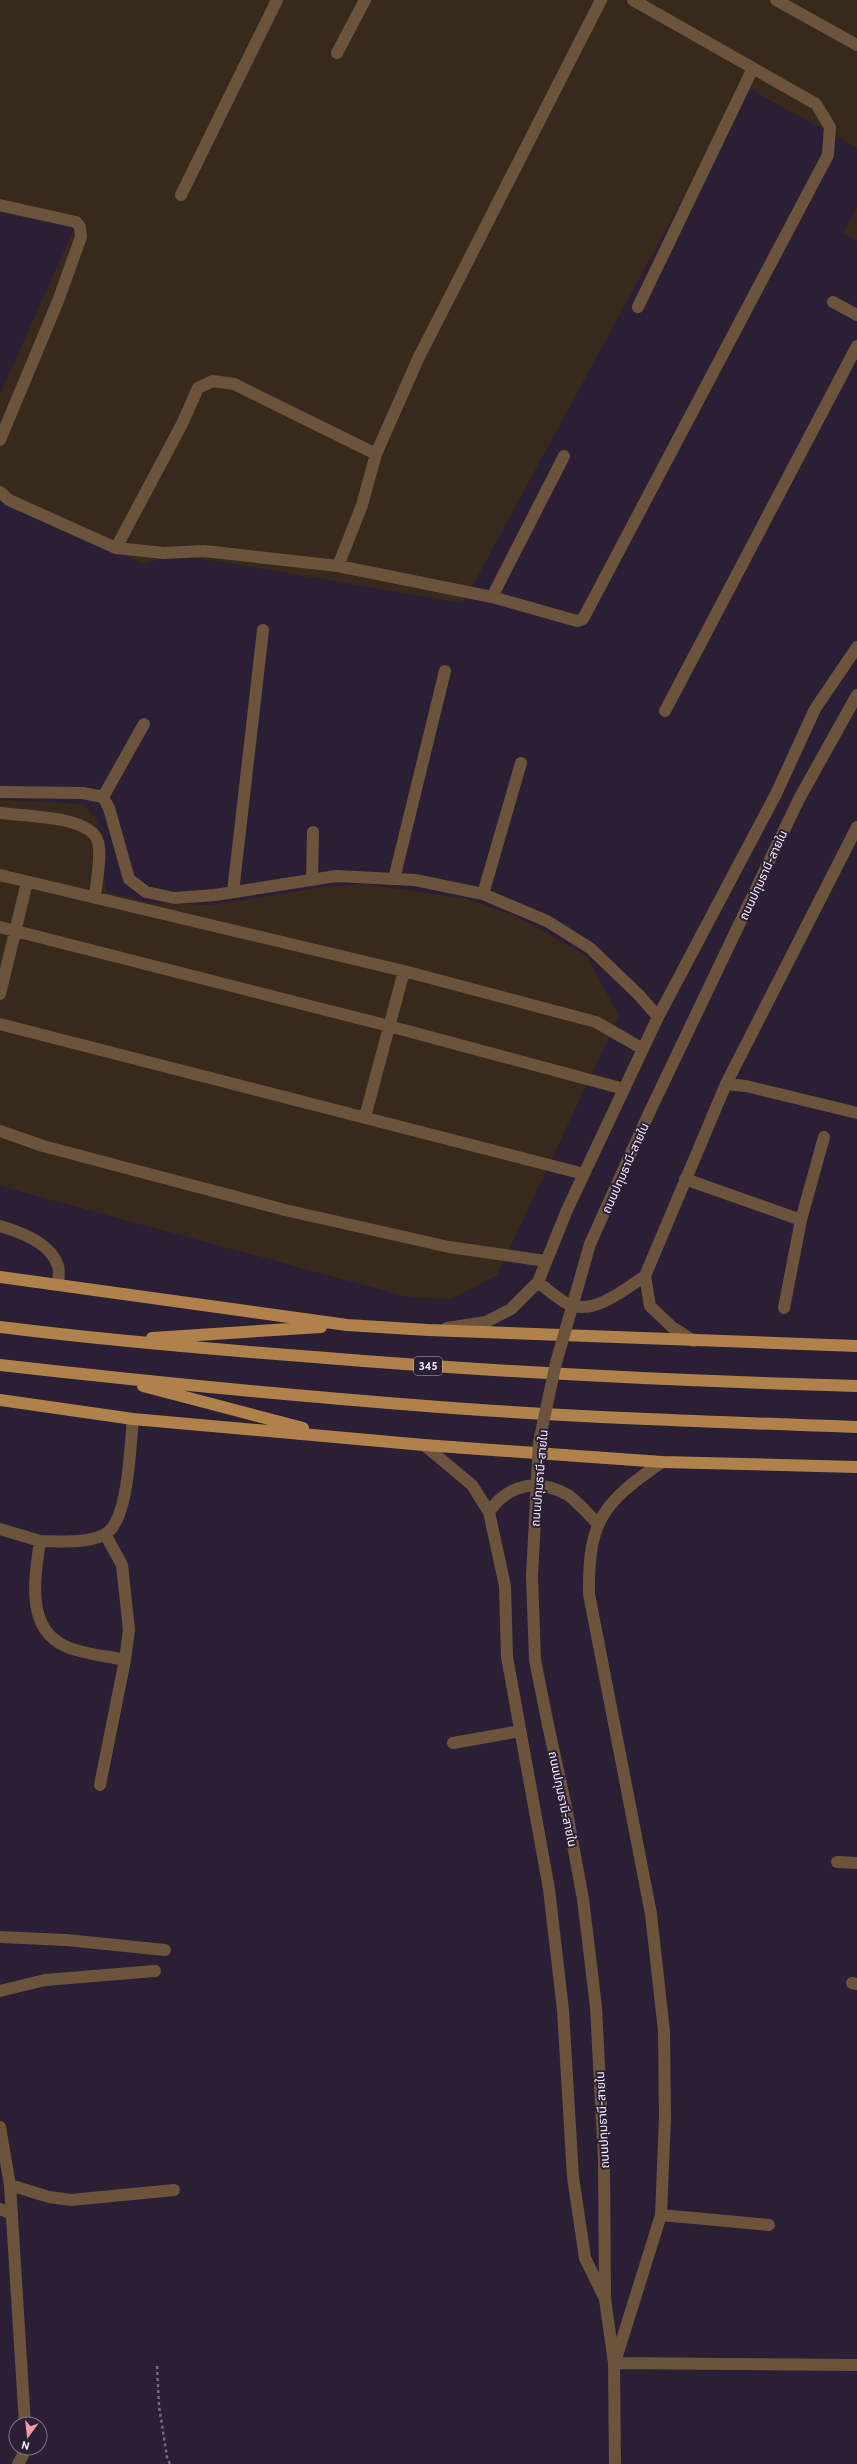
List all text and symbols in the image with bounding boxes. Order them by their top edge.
street label: ถนนปทุมธานี-สายใน [736,828,790,922]
street label: ถนนปทุมธานี-สายใน [598,1120,652,1216]
road number: 345 [414,1357,442,1375]
street label: ถนนปทุมธานี-สายใน [527,1429,551,1527]
street label: ถนนปทุมธานี-สายใน [546,1750,580,1848]
street label: ถนนปทุมธานี-สายใน [592,2071,612,2169]
north arrow [8,2416,48,2456]
text: N [20,2438,31,2453]

